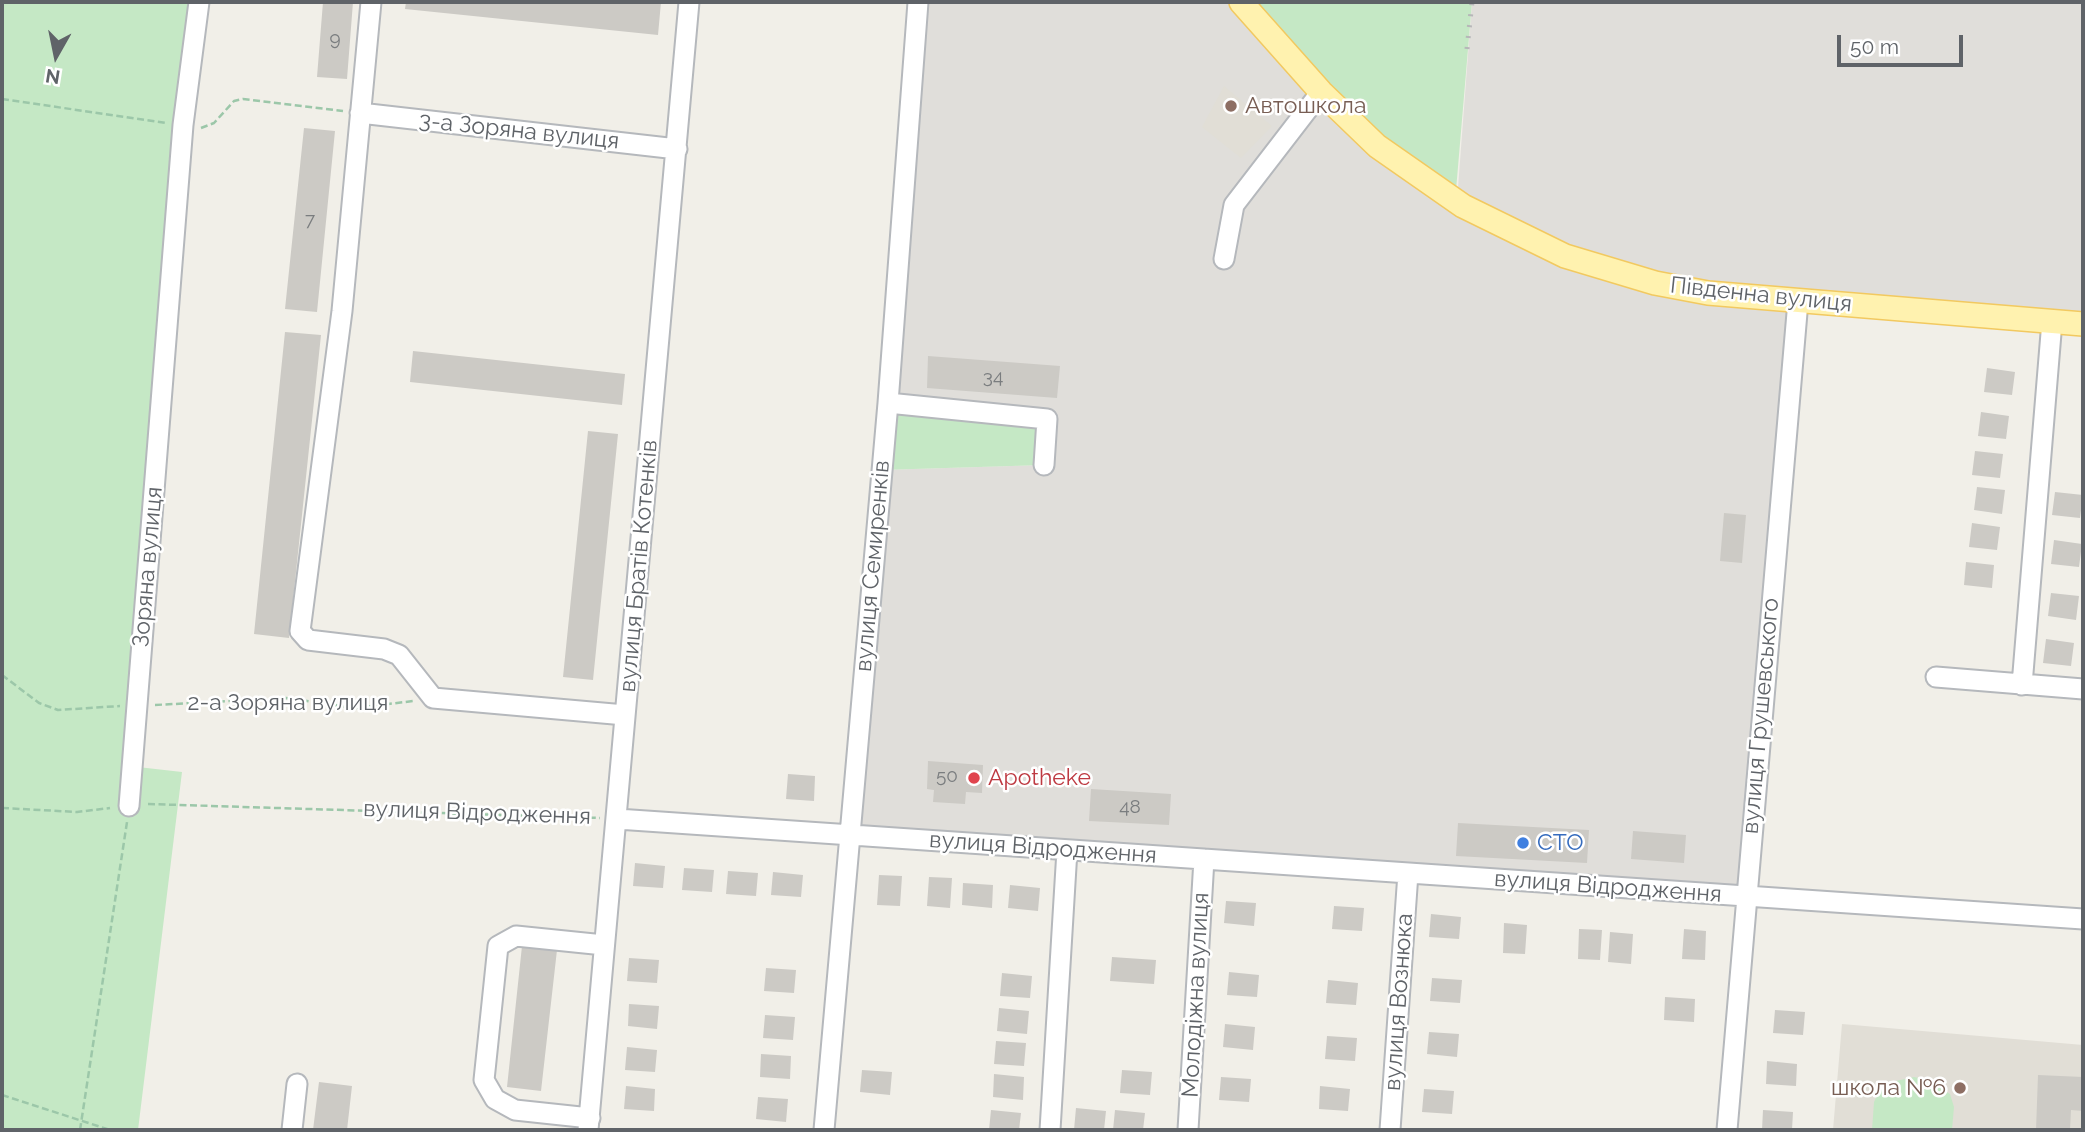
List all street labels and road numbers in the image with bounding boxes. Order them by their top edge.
street label: 3-а Зоряна вулиця [417,107,621,155]
street label: Південна вулиця [1669,272,1853,318]
street label: вулиця Братів Котенків [614,439,664,693]
street label: вулиця Семиренків [850,459,896,673]
street label: Зоряна вулиця [127,486,169,648]
street label: вулиця Грушевського [1737,597,1785,835]
street label: 2-а Зоряна вулиця [188,689,388,717]
street label: вулиця Відродження [363,795,591,831]
street label: вулиця Відродження [928,826,1158,870]
street label: вулиця Відродження [1493,865,1723,909]
street label: Молодіжна вулиця [1177,892,1215,1098]
street label: вулиця Вознюка [1379,912,1419,1092]

